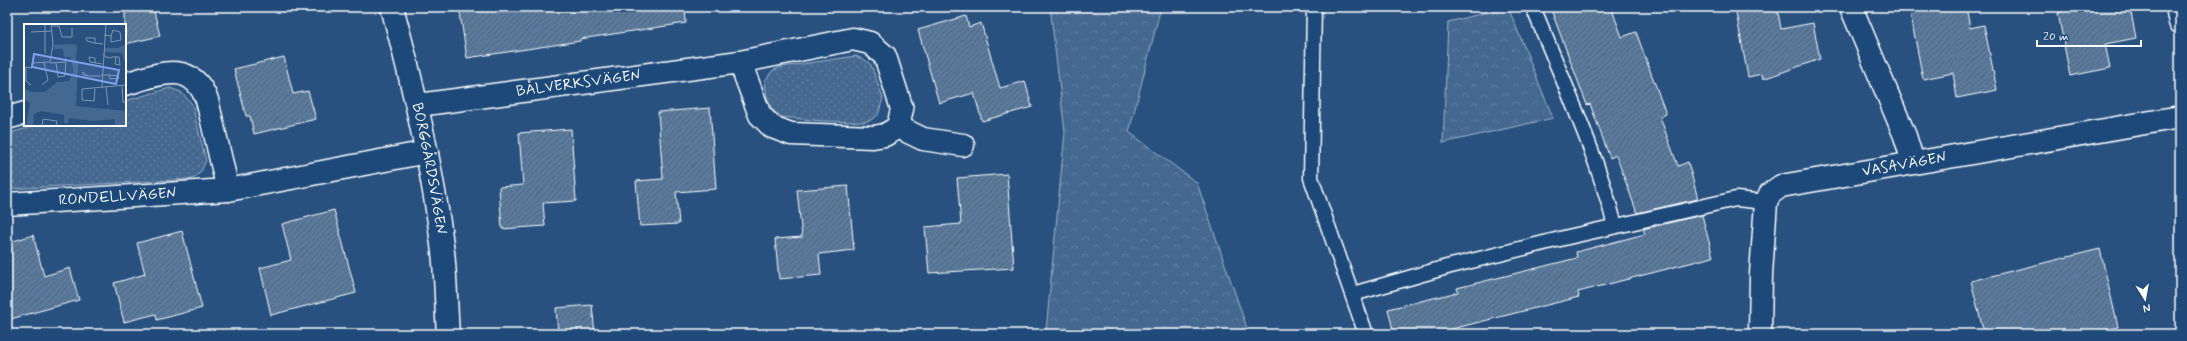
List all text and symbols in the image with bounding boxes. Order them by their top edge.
scale bar [2037,22,2141,48]
inset map [24,24,126,126]
text: 20 m [2043,29,2069,45]
street label: BÅLVERKSVÄGEN [515,65,642,102]
street label: BORGGÅRDSVÄGEN [407,101,451,236]
street label: VASAVÄGEN [1861,148,1948,182]
street label: RONDELLVÄGEN [58,183,177,211]
north arrow [2125,279,2165,319]
text: N [2142,300,2152,315]

